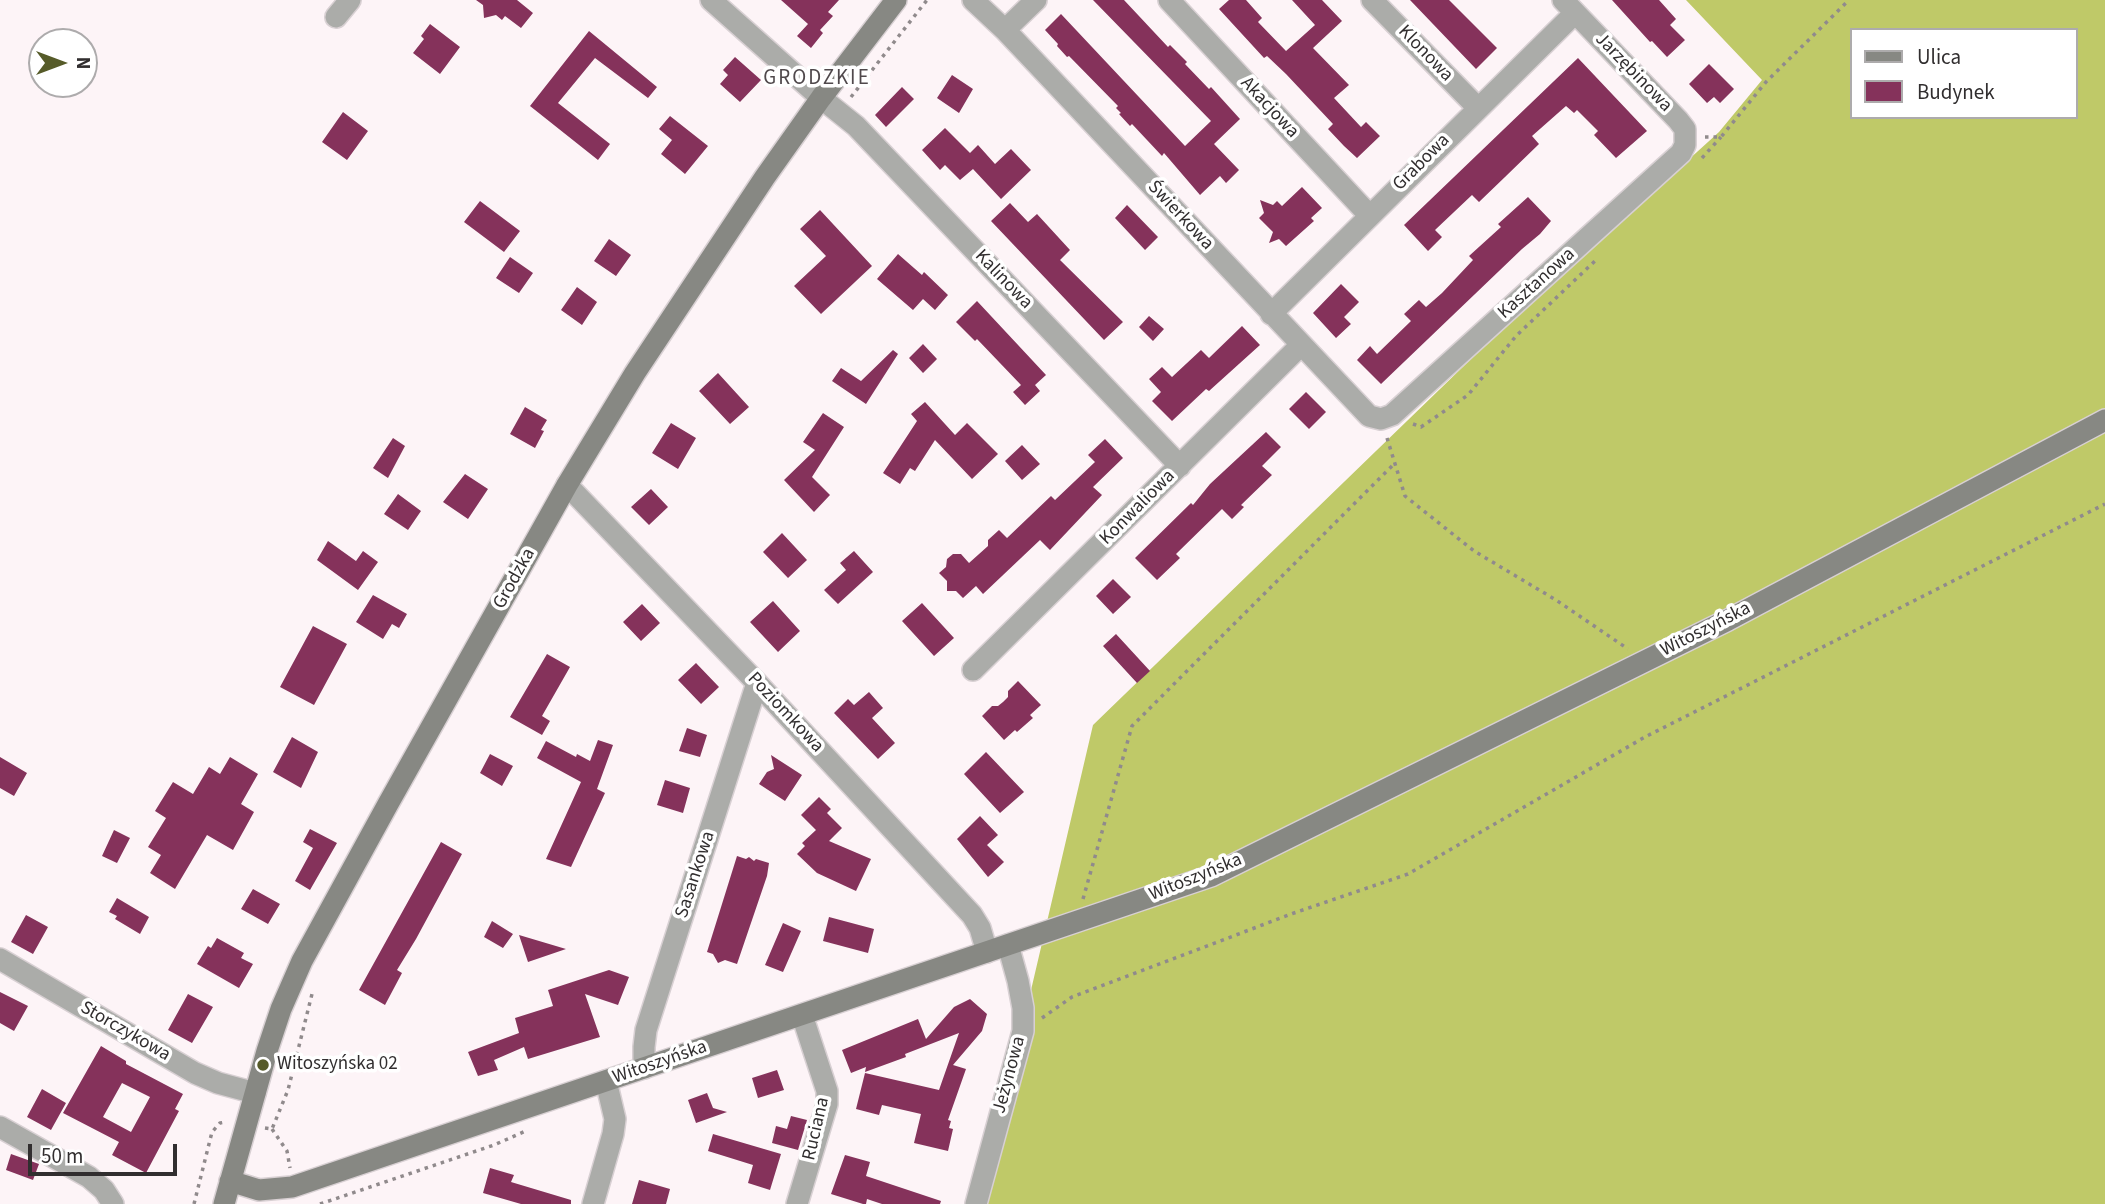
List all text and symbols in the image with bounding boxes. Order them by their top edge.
street label: Klonowa [1393,21,1457,87]
north arrow [28,28,98,98]
legend [1850,28,2077,119]
street label: Jarzębinowa [1590,29,1676,117]
text: Ulica [1917,42,1961,72]
text: N [69,57,96,69]
district label: GRODZKIE [764,66,870,92]
street label: Akacjowa [1235,73,1303,143]
text: Budynek [1917,77,1995,107]
street label: Grabowa [1389,130,1455,196]
street label: Świerkowa [1142,176,1218,256]
street label: Kasztanowa [1494,243,1580,325]
street label: Kalinowa [969,246,1037,314]
street label: Konwaliowa [1096,466,1180,550]
street label: Grodzka [489,545,541,613]
street label: Witoszyńska [1657,598,1755,662]
street label: Poziomkowa [742,668,828,758]
street label: Sasankowa [671,829,721,921]
street label: Witoszyńska [1146,849,1246,907]
street label: Storczykowa [76,997,174,1067]
street label: Jeżynowa [989,1034,1031,1116]
street label: Witoszyńska [610,1036,710,1090]
place label: Witoszyńska 02 [277,1054,398,1076]
marker: Witoszyńska 02 [255,1057,271,1073]
street label: Ruciana [799,1095,835,1163]
scale bar [32,1130,180,1174]
text: 50 m [41,1141,83,1171]

